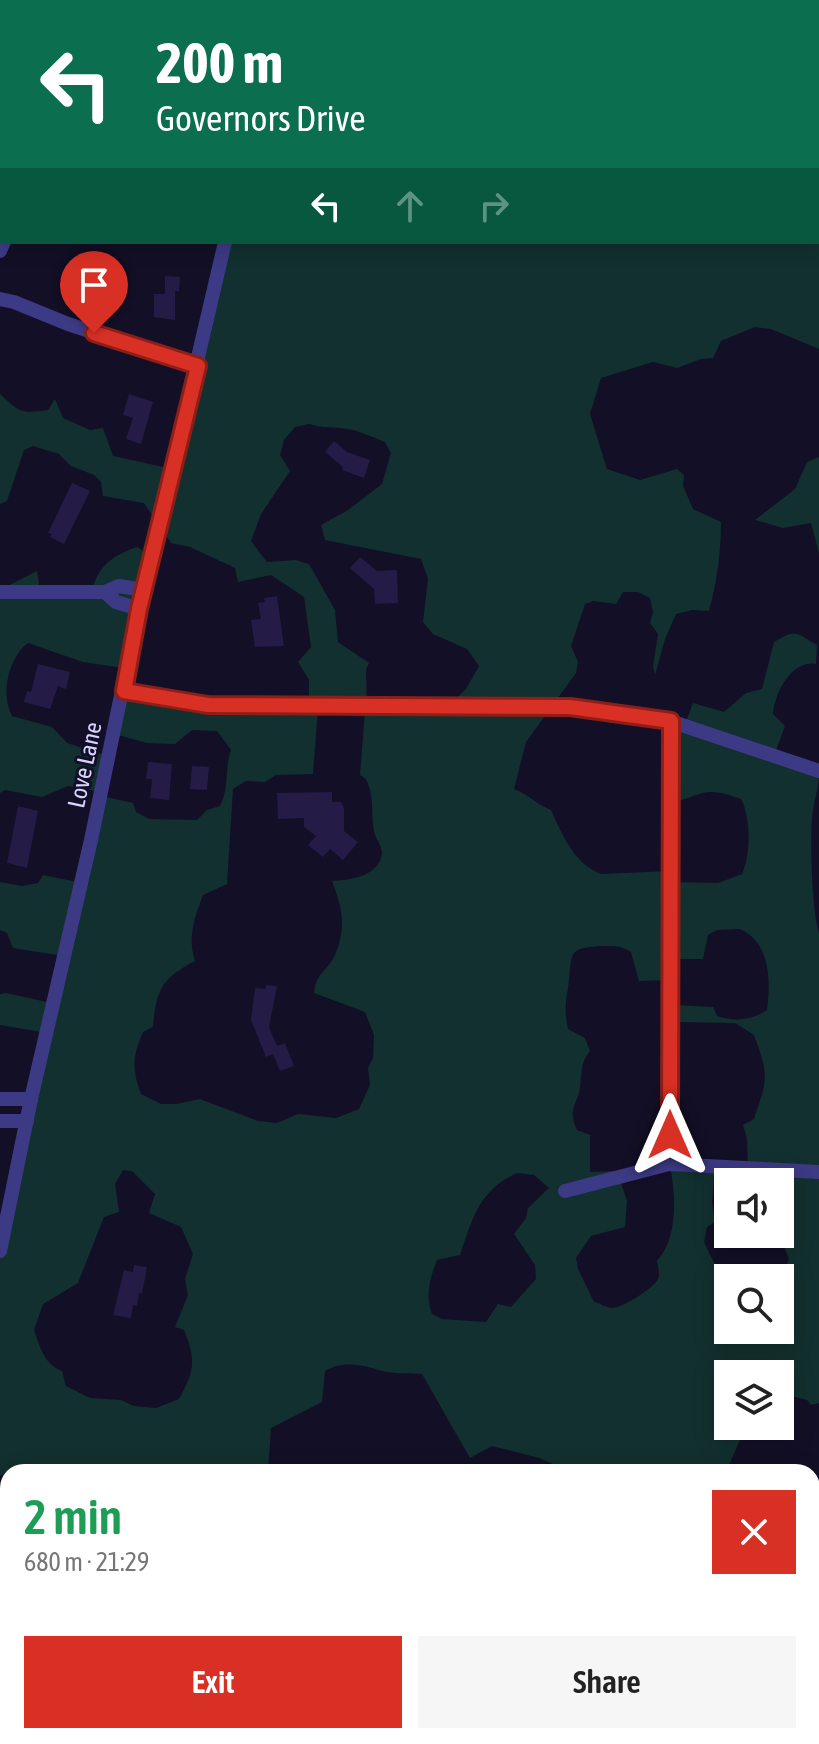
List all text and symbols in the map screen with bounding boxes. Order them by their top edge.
text: 200 m [156,31,283,95]
icon: left [24,32,128,136]
text: Governors Drive [156,97,366,139]
icon: left [304,184,348,228]
icon: ahead [388,184,432,228]
icon: right [472,184,516,228]
pin [60,251,128,333]
icon: arrive [72,263,116,307]
street label: Love Lane [62,719,107,810]
position arrow [628,1093,712,1177]
map controls [714,1168,794,1440]
button: sound [714,1168,794,1248]
button: search [714,1264,794,1344]
button: layers [714,1360,794,1440]
text: 2 min [24,1489,122,1544]
button: close [712,1490,796,1574]
text: 680 m · 21:29 [24,1547,149,1577]
button: Exit [24,1636,402,1728]
button: Share [418,1636,796,1728]

